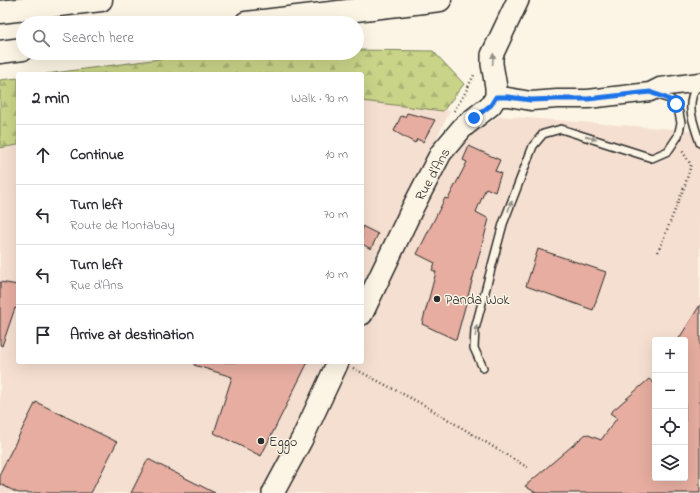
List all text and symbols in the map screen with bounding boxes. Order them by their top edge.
search box [16,16,364,60]
icon: search [30,27,52,49]
text: Search here [62,27,134,49]
one-way arrow [489,53,496,65]
text: 2 min [32,86,69,111]
text: Walk · 90 m [291,89,348,108]
route start [667,95,685,113]
route end [465,109,483,127]
one-way arrow [585,136,597,142]
icon: ahead [32,144,54,166]
text: Continue [70,144,124,166]
text: 10 m [325,145,348,164]
street label: Rue d'Ans [410,145,456,205]
text: Turn left [70,194,123,216]
one-way arrow [507,199,513,211]
icon: left [32,204,54,226]
text: 70 m [324,205,348,224]
text: Route de Montabay [70,216,175,235]
text: Turn left [70,254,123,276]
icon: left [32,264,54,286]
text: 10 m [325,265,348,284]
text: Rue d'Ans [70,276,123,295]
place label: Panda Wok [445,290,510,311]
marker: Panda Wok [432,294,442,304]
icon: arrive [32,324,54,346]
text: Arrive at destination [70,324,194,346]
one-way arrow [472,325,479,337]
map controls [652,337,688,481]
button: + [652,337,688,373]
button: − [652,373,688,409]
button: locate [652,409,688,445]
place label: Eggo [269,432,297,454]
marker: Eggo [256,436,266,446]
button: layers [652,445,688,481]

